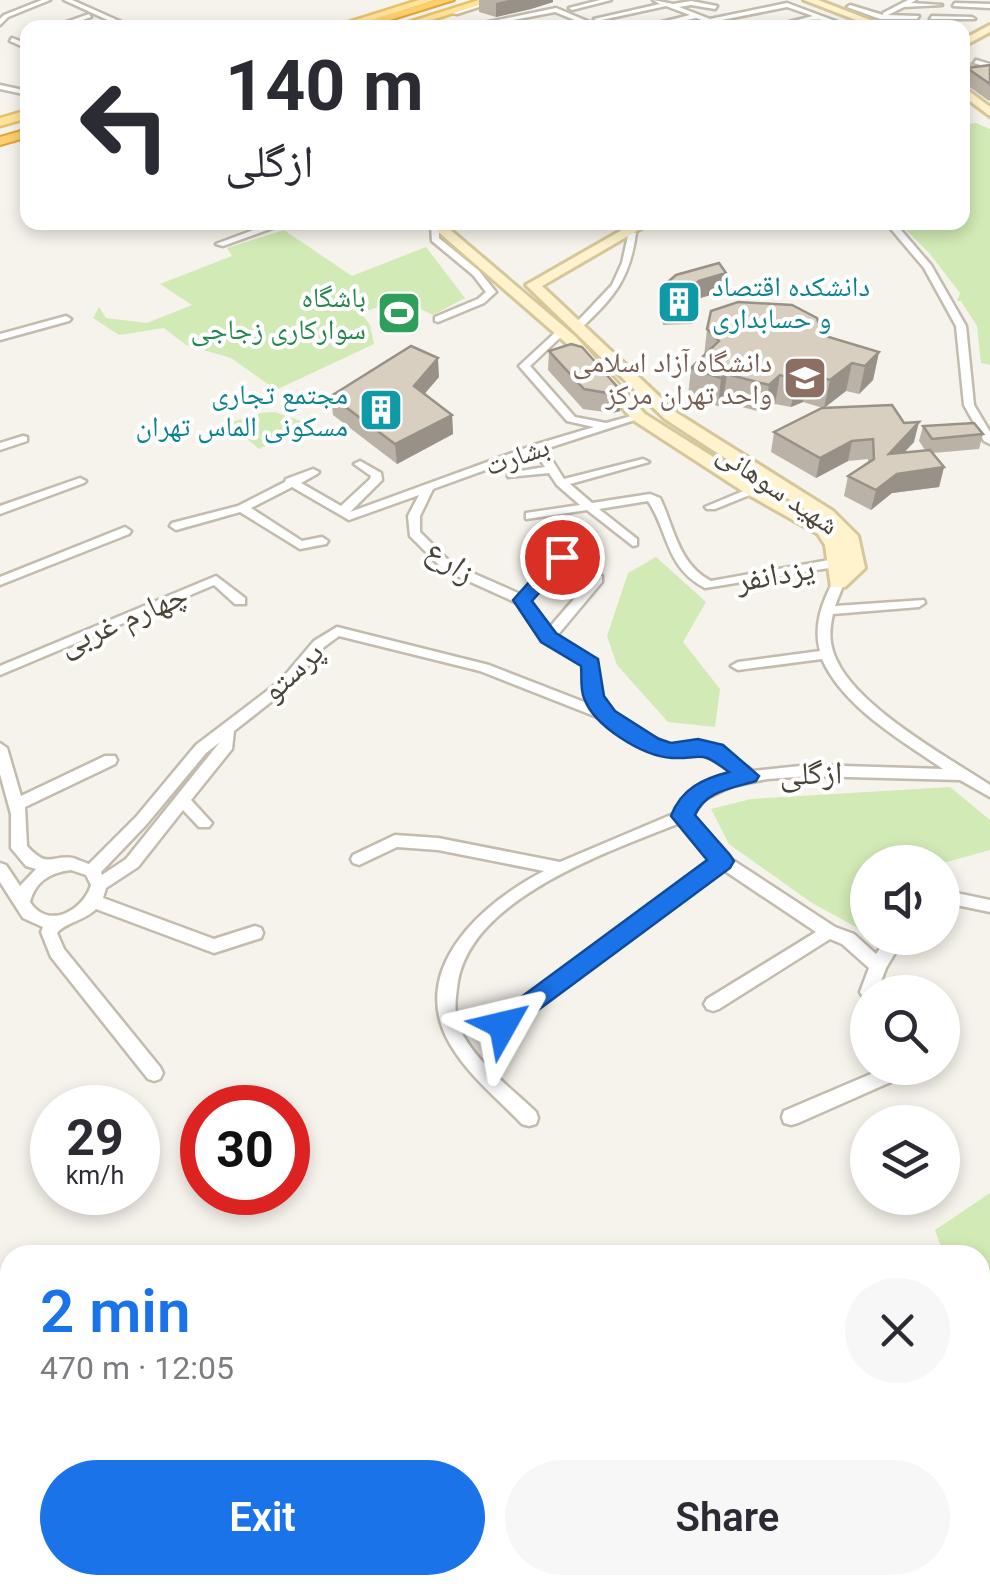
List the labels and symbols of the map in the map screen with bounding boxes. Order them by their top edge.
place label: دانشکده اقتصاد و حسابداری [712,270,870,335]
building icon: دانشکده اقتصاد و حسابداری [656,279,702,325]
place label: باشگاه سواركاری زجاجی [190,281,366,347]
sports icon: باشگاه سواركاری زجاجی [376,290,422,336]
place label: دانشگاه آزاد اسلامی واحد تهران مرکز [572,346,772,411]
school or university icon: دانشگاه آزاد اسلامی واحد تهران مرکز [782,355,828,401]
place label: مجتمع تجاری مسکونی الماس تهران [136,378,348,444]
building icon: مجتمع تجاری مسکونی الماس تهران [358,387,404,433]
street label: بشارت [481,430,553,482]
street label: شهید سوهانی [711,436,845,542]
pin [520,515,605,600]
street label: زارع [418,530,483,592]
street label: یزدانفر [732,548,817,600]
street label: چهارم غربی [53,575,194,665]
street label: پرستو [253,633,331,709]
street label: ازگلی [779,753,843,794]
position arrow [451,973,555,1077]
speed limit sign: 30 [180,1085,310,1215]

